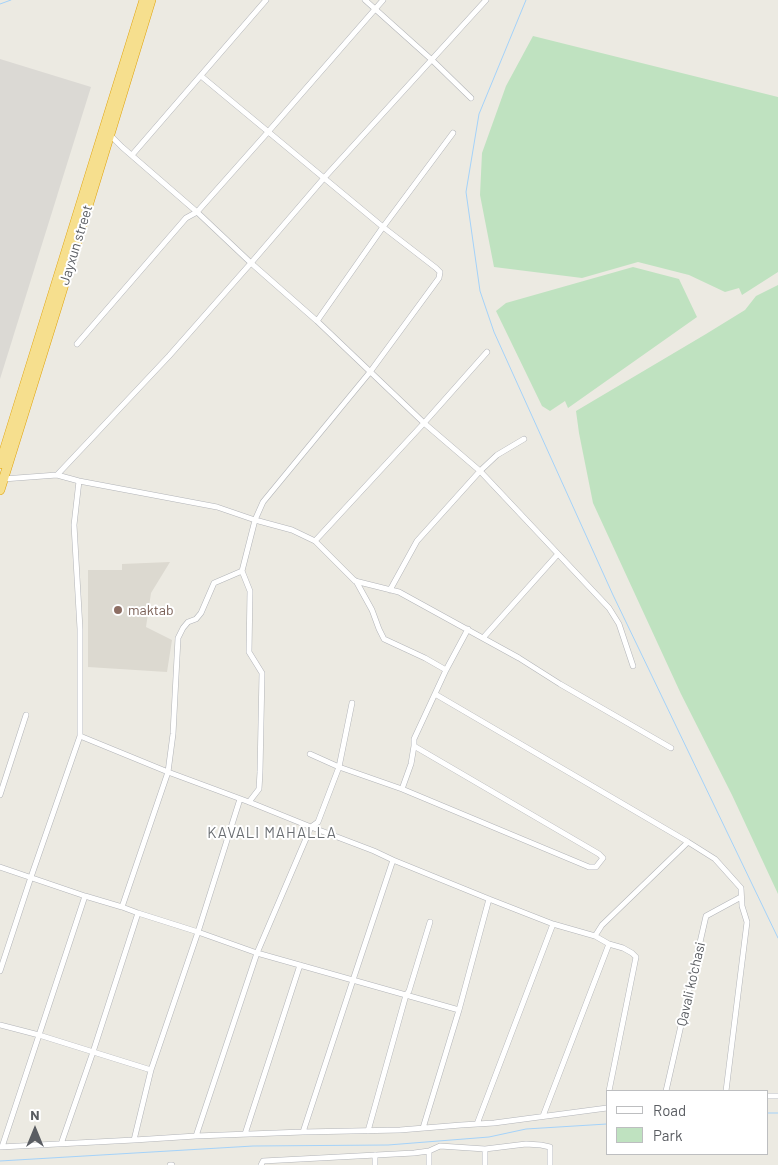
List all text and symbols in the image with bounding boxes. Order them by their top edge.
street label: Jayxun street [56,203,96,287]
place label: maktab [128,602,174,618]
marker: maktab [112,604,124,616]
district label: KAVALI MAHALLA [205,824,339,842]
street label: Qavali ko'chasi [673,940,709,1028]
legend [606,1090,768,1155]
text: Road [653,1101,686,1119]
north arrow [10,1105,60,1155]
text: N [30,1106,40,1123]
text: Park [653,1126,682,1144]

